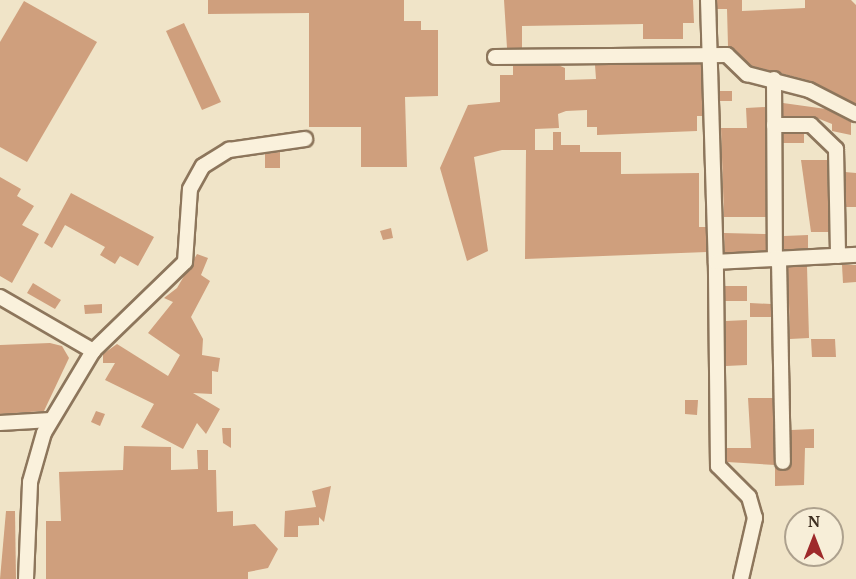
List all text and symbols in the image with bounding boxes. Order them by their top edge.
north arrow [784,507,844,567]
text: N [808,510,820,532]

